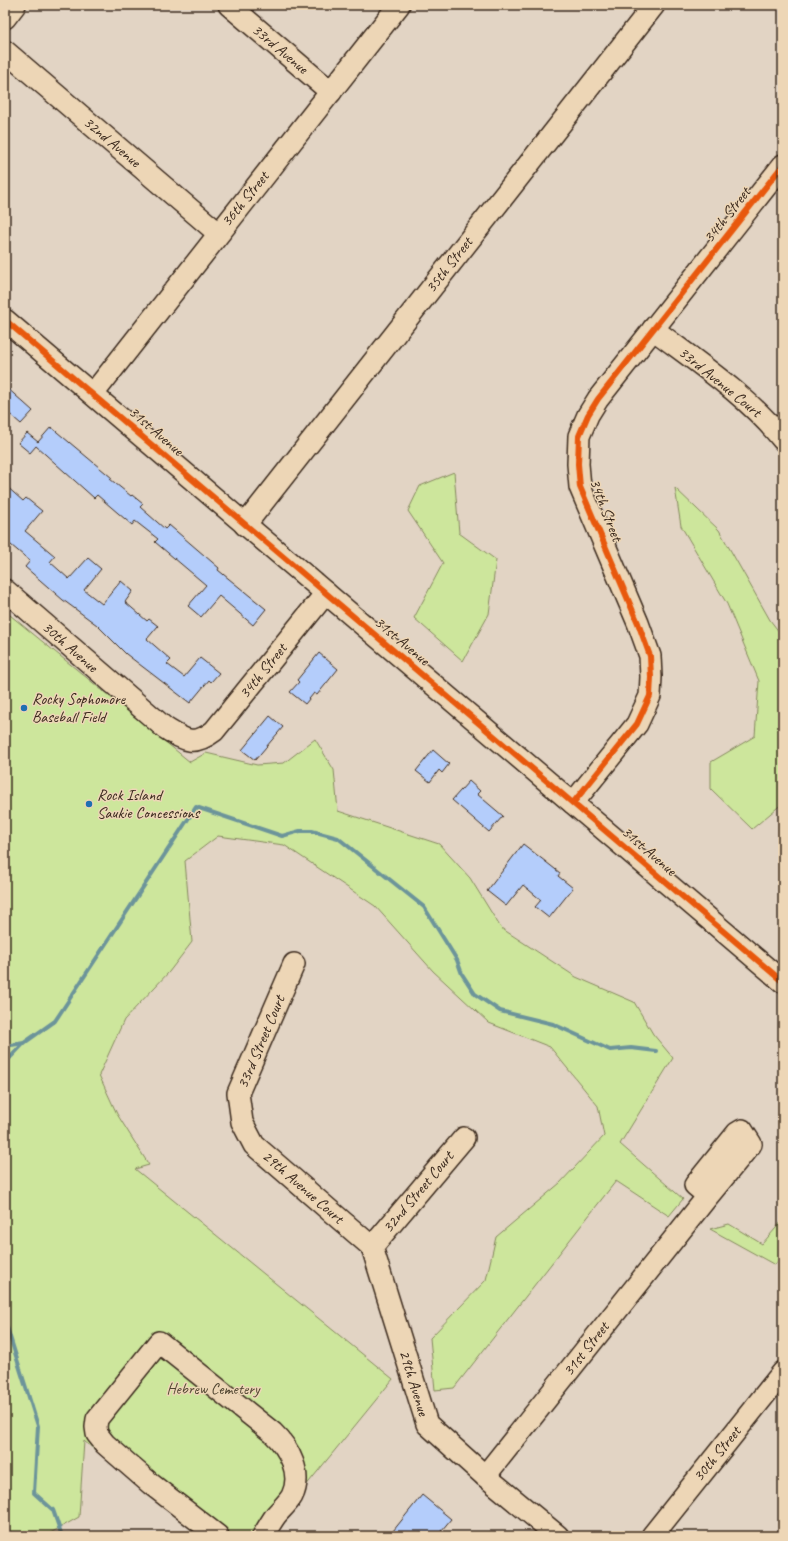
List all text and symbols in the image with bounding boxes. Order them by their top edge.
street label: 33rd Avenue [248,20,314,79]
street label: 32nd Avenue [79,112,146,173]
street label: 36th Street [217,166,274,231]
street label: 34th Street [699,182,756,247]
street label: 35th Street [421,232,478,297]
street label: 33rd Avenue Court [674,342,767,423]
street label: 31st Avenue [125,402,189,461]
street label: 34th Street [585,476,628,546]
street label: 31st Avenue [370,612,435,671]
street label: 30th Avenue [38,617,103,678]
street label: 34th Street [235,638,292,703]
place label: Rocky Sophomore Baseball Field [32,689,127,727]
marker: Rocky Sophomore Baseball Field [19,703,29,713]
place label: Rock Island Saukie Concessions [97,785,201,823]
marker: Rock Island Saukie Concessions [84,799,94,809]
street label: 31st Avenue [618,822,682,881]
street label: 33rd Street Court [232,991,290,1091]
street label: 29th Avenue Court [258,1146,349,1229]
street label: 32nd Street Court [378,1146,459,1237]
street label: 31st Street [559,1316,614,1380]
street label: 29th Avenue [395,1348,434,1420]
park label: Hebrew Cemetery [167,1379,261,1399]
street label: 30th Street [689,1421,746,1486]

